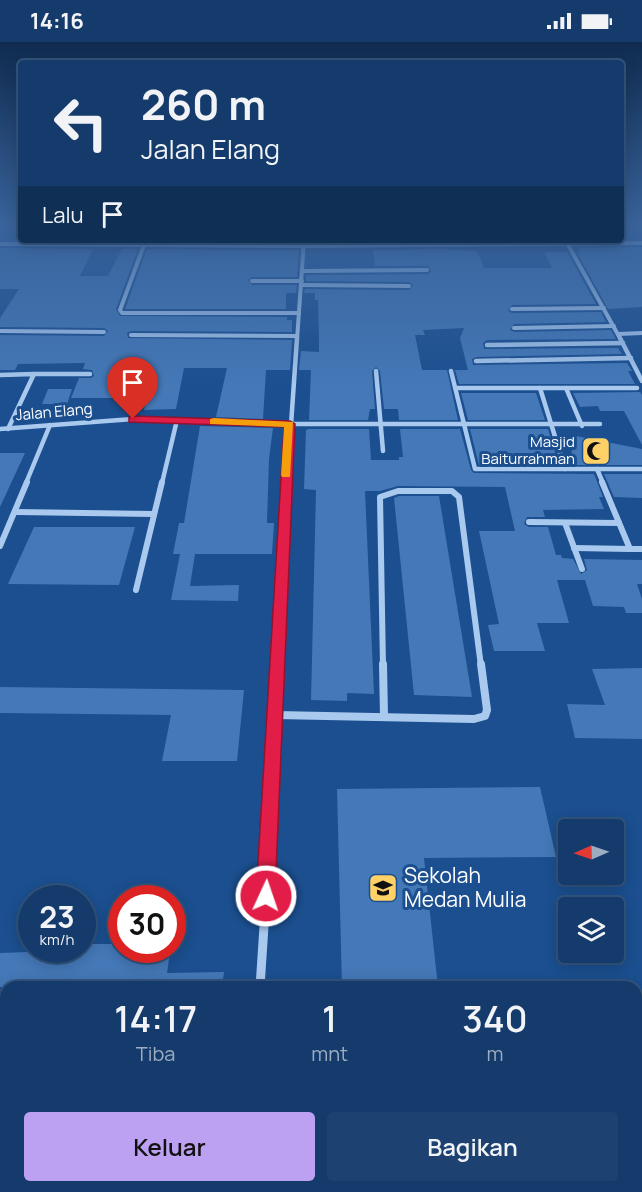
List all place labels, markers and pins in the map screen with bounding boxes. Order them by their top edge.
pin [107,357,158,419]
place label: Masjid Baiturrahman [481,431,575,469]
mosque icon: Masjid Baiturrahman [580,435,612,467]
place label: Sekolah Medan Mulia [404,861,526,913]
school or university icon: Sekolah Medan Mulia [367,872,399,904]

